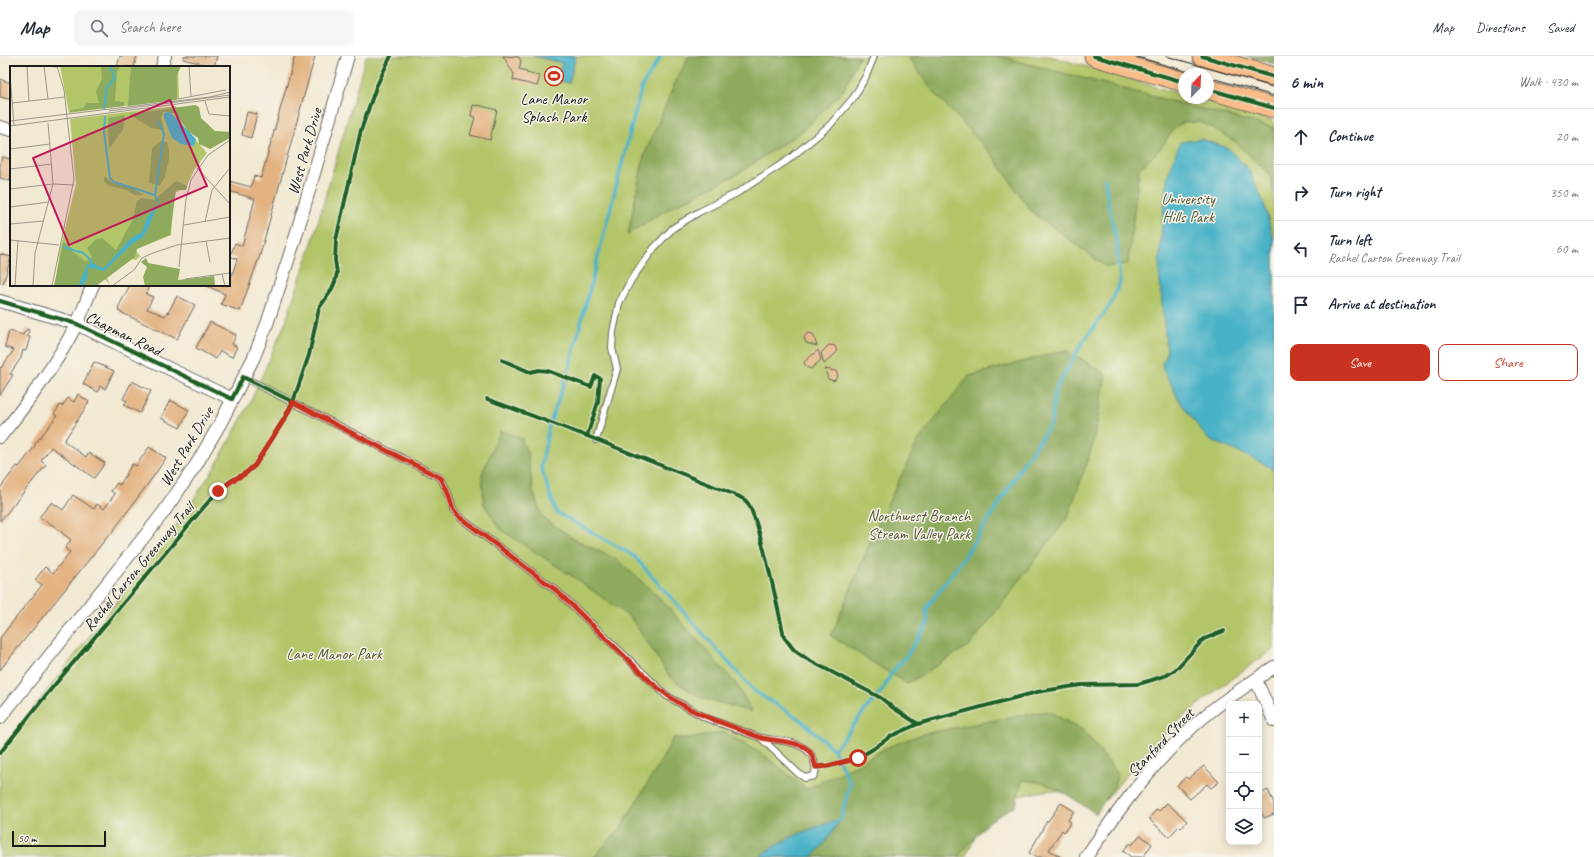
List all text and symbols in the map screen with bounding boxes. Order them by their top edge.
search box [74,10,354,46]
text: Map [20,16,50,40]
icon: search [88,17,110,39]
text: Search here [120,18,181,37]
text: Map [1433,19,1454,36]
text: Directions [1476,19,1525,36]
text: Saved [1547,19,1574,36]
sports icon: Lane Manor Splash Park [543,65,565,87]
inset map [10,66,230,286]
north arrow [1178,68,1214,104]
text: 6 min [1290,72,1323,93]
text: Walk · 430 m [1519,74,1578,90]
place label: Lane Manor Splash Park [521,89,589,127]
street label: West Park Drive [283,104,327,197]
icon: ahead [1290,126,1312,148]
text: Continue [1328,127,1373,146]
text: 20 m [1556,129,1578,145]
icon: right [1290,182,1312,204]
text: Turn right [1328,183,1381,202]
text: 350 m [1550,185,1578,201]
park label: University Hills Park [1161,189,1216,227]
text: Turn left [1328,231,1371,250]
icon: left [1290,238,1312,260]
text: 60 m [1556,241,1578,257]
text: Rachel Carson Greenway Trail [1328,250,1460,266]
icon: arrive [1290,294,1312,316]
text: Arrive at destination [1328,295,1435,314]
street label: Chapman Road [82,307,167,362]
button: Save [1290,344,1430,381]
button: Share [1438,344,1578,381]
street label: West Park Drive [155,402,219,490]
route end [209,482,227,500]
street label: Rachel Carson Greenway Trail [79,496,201,635]
park label: Northwest Branch Stream Valley Park [868,506,972,544]
park label: Lane Manor Park [286,644,383,664]
map controls [1226,701,1262,845]
button: + [1226,701,1262,737]
street label: Stanford Street [1123,703,1200,781]
button: − [1226,737,1262,773]
route start [849,749,867,767]
button: locate [1226,773,1262,809]
button: layers [1226,809,1262,845]
scale bar [12,829,106,848]
text: 50 m [18,831,37,845]

